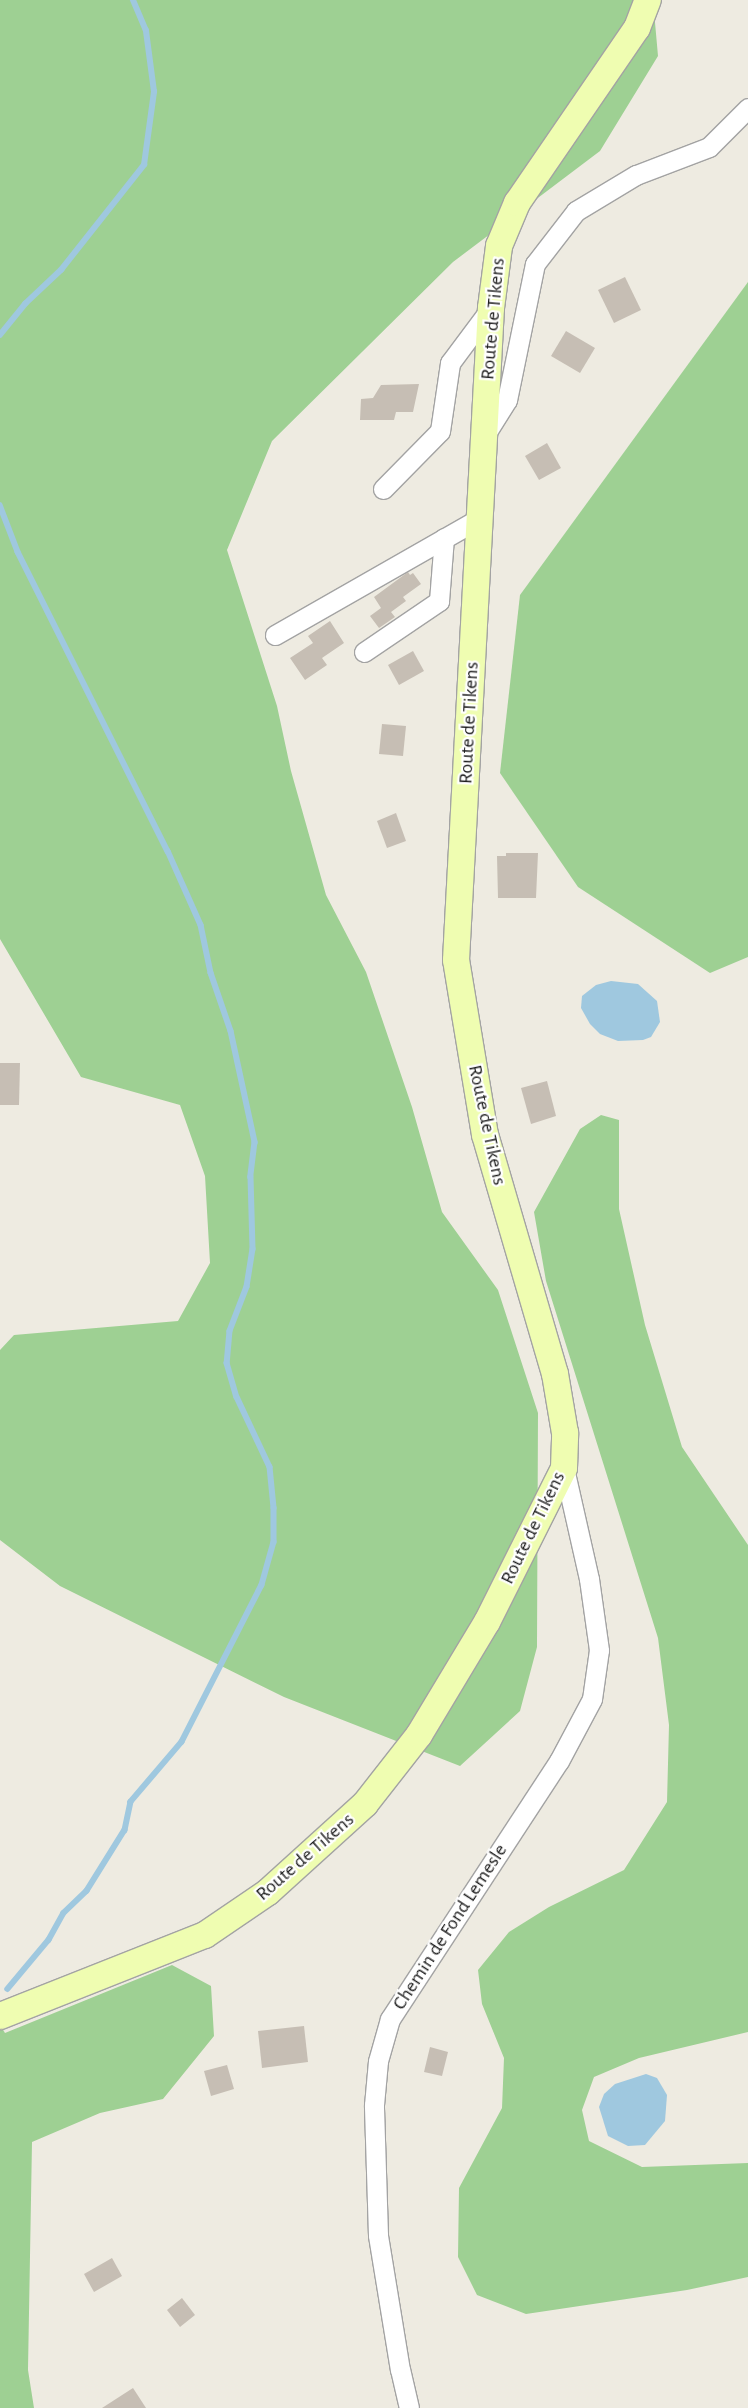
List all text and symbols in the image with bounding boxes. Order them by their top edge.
street label: Route de Tikens [476,257,510,381]
street label: Route de Tikens [454,661,484,785]
street label: Route de Tikens [463,1063,511,1187]
street label: Route de Tikens [495,1468,571,1588]
street label: Route de Tikens [251,1808,359,1906]
street label: Chemin de Fond Lemesle [387,1840,513,2014]

